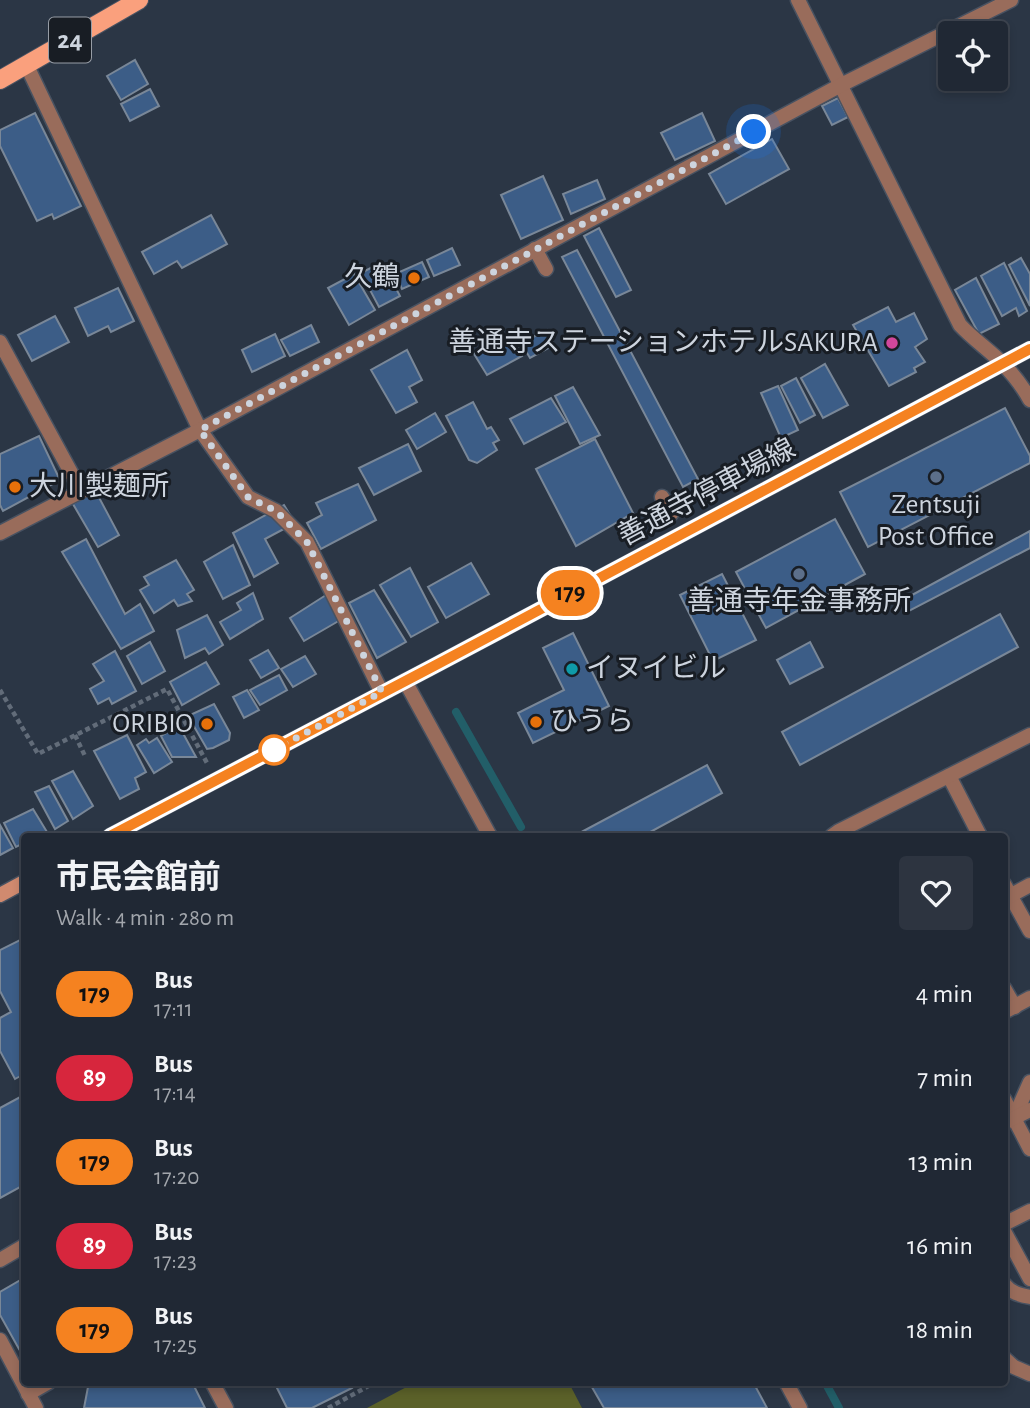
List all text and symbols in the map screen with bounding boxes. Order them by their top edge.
road number: 24 [49,18,91,62]
map controls [938,21,1008,91]
button: locate [938,21,1008,91]
your location [736,114,771,149]
place label: 久鶴 [344,262,400,292]
marker: 久鶴 [406,270,422,286]
place label: 善通寺ステーションホテルSAKURA [449,327,878,357]
marker: 善通寺ステーションホテルSAKURA [884,335,900,351]
street label: 善通寺停車場線 [613,433,800,551]
marker: Zentsuji Post Office [928,469,944,485]
place label: 大川製麺所 [29,471,169,501]
marker: 大川製麺所 [7,479,23,495]
place label: Zentsuji Post Office [878,491,994,551]
marker: 善通寺年金事務所 [791,566,807,582]
line badge: 179 [530,570,610,616]
text: 179 [555,581,585,605]
place label: 善通寺年金事務所 [687,586,911,616]
place label: イヌイビル [586,653,726,683]
marker: イヌイビル [564,661,580,677]
place label: ひうら [550,708,634,736]
place label: ORIBIO [112,710,193,738]
marker: ひうら [528,714,544,730]
marker: ORIBIO [199,716,215,732]
unlabelled marker [259,735,289,765]
button: heart [899,856,973,930]
text: 市民会館前 [56,862,221,895]
text: Walk · 4 min · 280 m [56,907,234,930]
text: Bus [154,967,193,993]
text: 4 min [916,981,973,1007]
text: 179 [79,982,110,1006]
text: 17:11 [154,998,193,1021]
text: Bus [154,1051,193,1077]
text: 7 min [917,1065,973,1091]
text: 89 [83,1066,106,1090]
text: 17:14 [154,1082,196,1105]
text: Bus [154,1135,193,1161]
text: 13 min [909,1149,973,1175]
text: 179 [79,1150,110,1174]
text: 17:20 [154,1166,199,1189]
text: Bus [154,1219,193,1245]
text: 16 min [907,1233,973,1259]
text: 89 [83,1234,106,1258]
text: 17:23 [154,1250,197,1273]
text: Bus [154,1303,193,1329]
text: 18 min [907,1317,973,1343]
text: 179 [79,1318,110,1342]
text: 17:25 [154,1334,197,1357]

